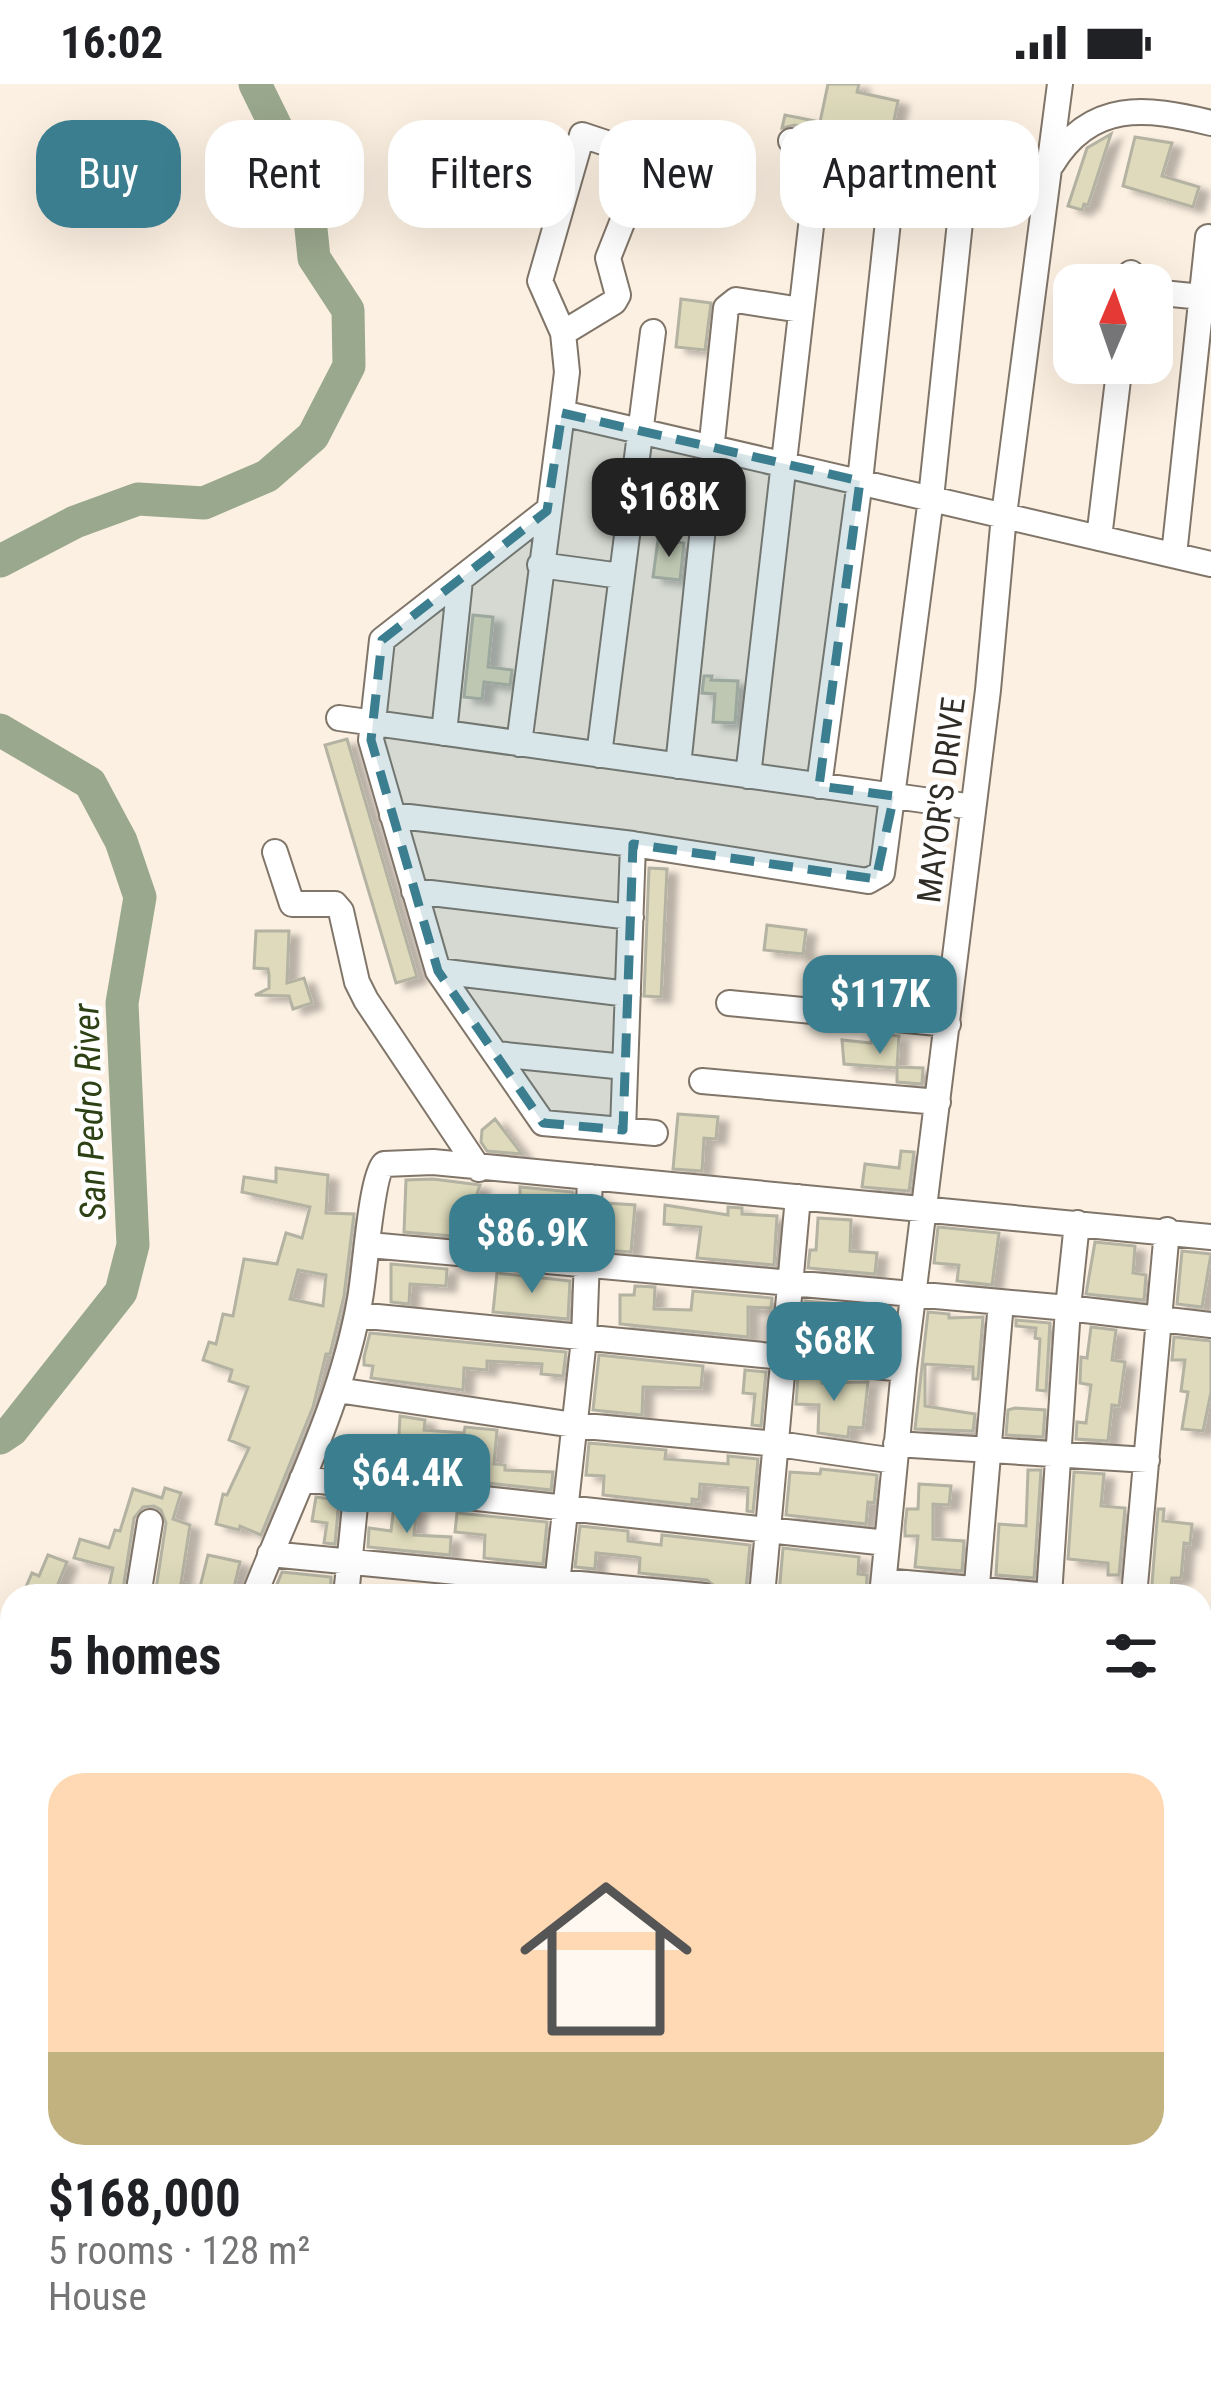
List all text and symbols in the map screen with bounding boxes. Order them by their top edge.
text: 16:02 [60,16,163,69]
chip: Buy [36,120,181,228]
chip: Rent [205,120,364,228]
chip: Filters [388,120,575,228]
chip: New [599,120,756,228]
chip: Apartment [780,120,1039,228]
north arrow [1053,264,1173,384]
map controls [1053,264,1173,384]
pin: $168K [585,458,753,560]
text: $168K [619,474,719,520]
street label: MAYOR'S DRIVE [909,695,973,905]
pin: $117K [796,955,964,1057]
text: $117K [830,971,930,1017]
water label: San Pedro River [65,1001,115,1221]
pin: $86.9K [434,1194,630,1296]
text: $86.9K [476,1210,588,1256]
pin: $68K [763,1302,905,1404]
text: $68K [794,1318,874,1364]
pin: $64.4K [309,1434,505,1536]
text: $64.4K [351,1450,463,1496]
icon: filters [1098,1623,1164,1689]
text: 5 homes [48,1627,221,1686]
icon: home [498,1851,714,2067]
text: $168,000 [48,2169,241,2228]
text: 5 rooms · 128 m² [48,2228,310,2274]
text: House [48,2274,147,2320]

